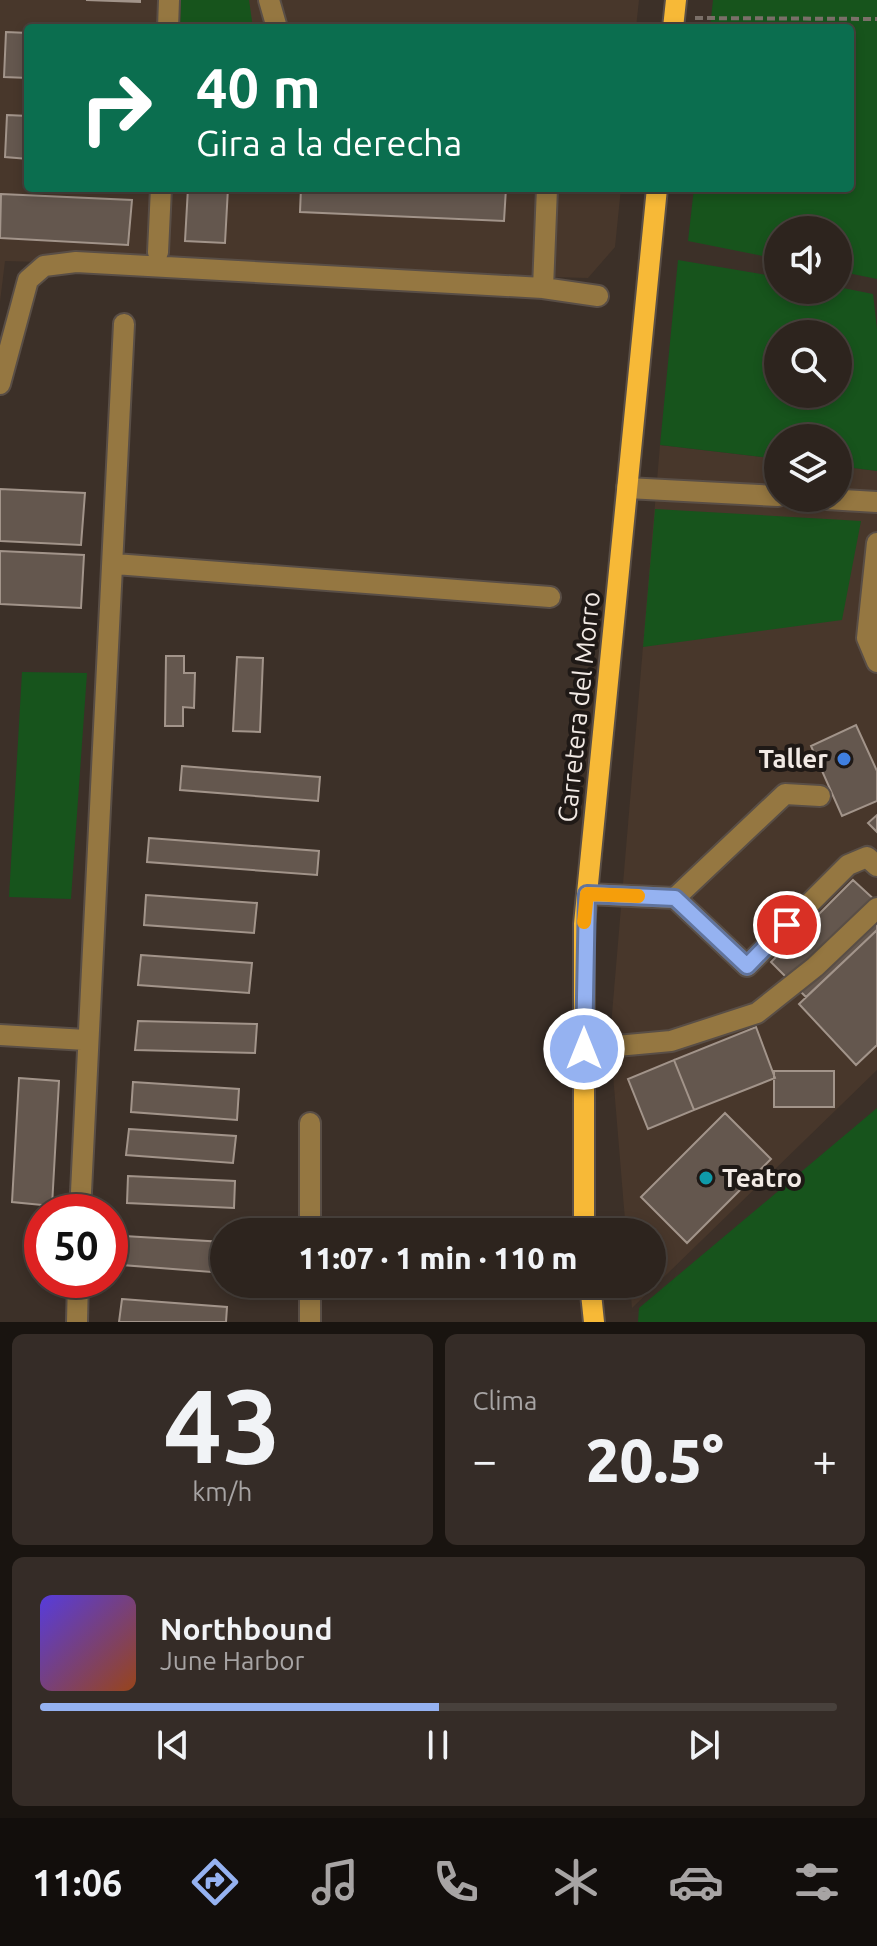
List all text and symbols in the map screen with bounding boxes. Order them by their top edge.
icon: right [64,56,168,160]
text: 40 m [196,56,321,119]
text: Gira a la derecha [196,122,462,163]
map controls [764,216,852,512]
button: sound [764,216,852,304]
button: search [764,320,852,408]
button: layers [764,424,852,512]
street label: Carretera del Morro [552,590,605,824]
place label: Taller [759,744,828,773]
marker: Taller [835,750,853,768]
pin [753,891,821,959]
icon: arrive [765,903,809,947]
position arrow [542,1007,626,1091]
place label: Teatro [722,1163,802,1192]
marker: Teatro [697,1169,715,1187]
speed limit sign: 50 [24,1194,128,1298]
text: 11:07 · 1 min · 110 m [299,1241,577,1275]
text: 43 [164,1366,281,1483]
text: Clima [473,1386,537,1415]
text: 20.5° [586,1426,724,1493]
text: − [473,1435,497,1484]
text: + [812,1435,837,1484]
text: km/h [192,1477,252,1506]
text: Northbound [160,1612,332,1646]
text: June Harbor [160,1646,304,1675]
icon: previous [151,1723,195,1767]
icon: pause [416,1723,460,1767]
icon: next [682,1723,726,1767]
icon: directions [187,1854,243,1910]
icon: music [307,1854,363,1910]
icon: phone [428,1854,484,1910]
icon: climate [548,1854,604,1910]
icon: car [668,1854,724,1910]
icon: filters [789,1854,845,1910]
text: 11:06 [32,1862,122,1903]

